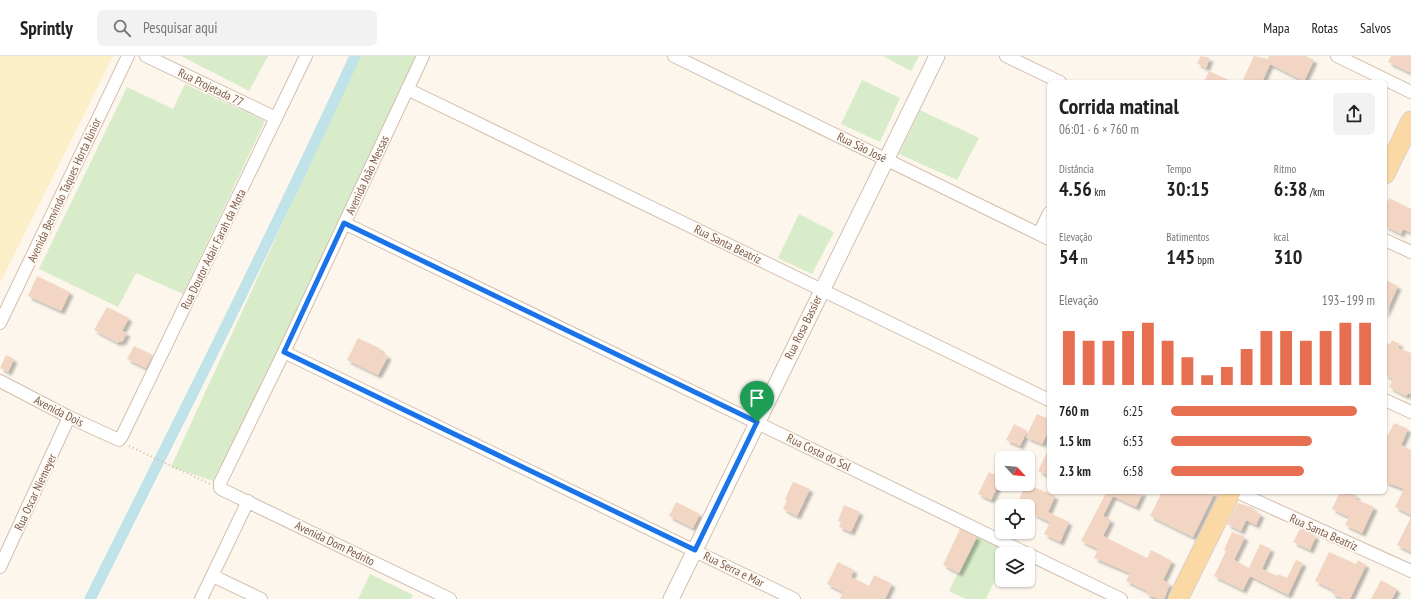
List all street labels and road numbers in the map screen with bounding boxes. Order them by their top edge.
street label: Rua Projetada 77 [176,65,246,109]
street label: Avenida Benvindo Taques Horta Júnior [24,115,104,265]
street label: Rua São José [835,129,889,165]
street label: Avenida João Messas [342,133,392,217]
street label: Rua Doutor Adair Farah da Mota [177,186,249,312]
street label: Rua Santa Beatriz [692,221,764,267]
street label: Rua Rosa Bassier [781,292,825,362]
street label: Avenida Dois [32,392,86,430]
street label: Rua Costa do Sol [785,430,854,474]
street label: Rua Oscar Niemeyer [11,450,60,533]
street label: Rua Santa Beatriz [1288,510,1360,554]
street label: Avenida Dom Pedrito [293,517,377,569]
street label: Rua Serra e Mar [701,548,767,590]

